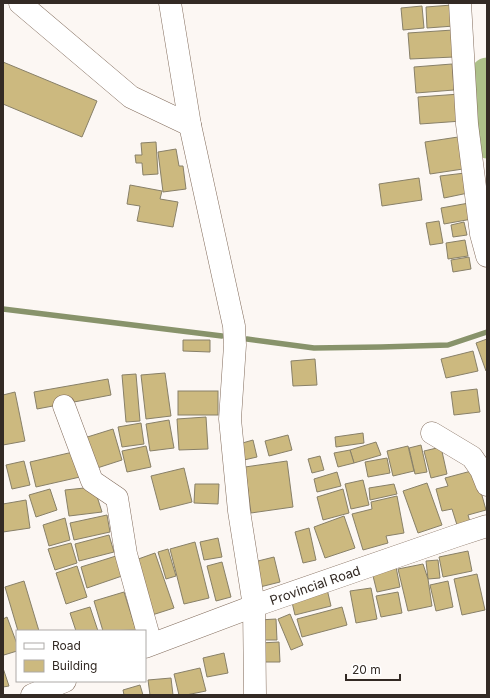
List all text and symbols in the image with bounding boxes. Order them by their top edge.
street label: Provincial Road [268,562,362,608]
legend [16,630,146,682]
text: Road [52,638,81,653]
scale bar [346,656,400,682]
text: Building [52,658,97,673]
text: 20 m [352,662,381,677]

